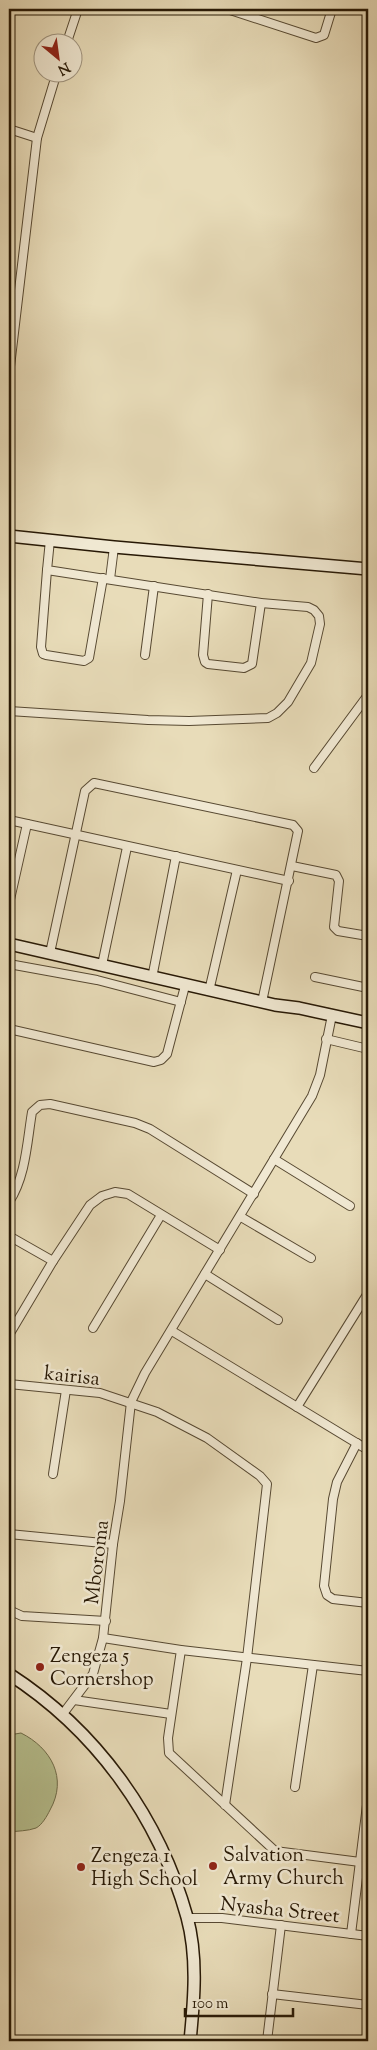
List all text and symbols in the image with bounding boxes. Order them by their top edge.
north arrow [32,32,82,82]
text: N [54,56,73,79]
street label: kairisa [42,1360,101,1395]
street label: Mboroma [79,1518,118,1606]
place label: Zengeza 5 Cornershop [50,1643,154,1695]
marker: Zengeza 5 Cornershop [34,1661,46,1673]
place label: Salvation Army Church [223,1842,344,1894]
place label: Zengeza 1 High School [91,1843,198,1895]
marker: Salvation Army Church [207,1860,219,1872]
marker: Zengeza 1 High School [75,1861,87,1873]
street label: Nyasha Street [219,1891,341,1932]
scale bar [185,1985,292,2017]
text: 100 m [192,1994,229,2015]

